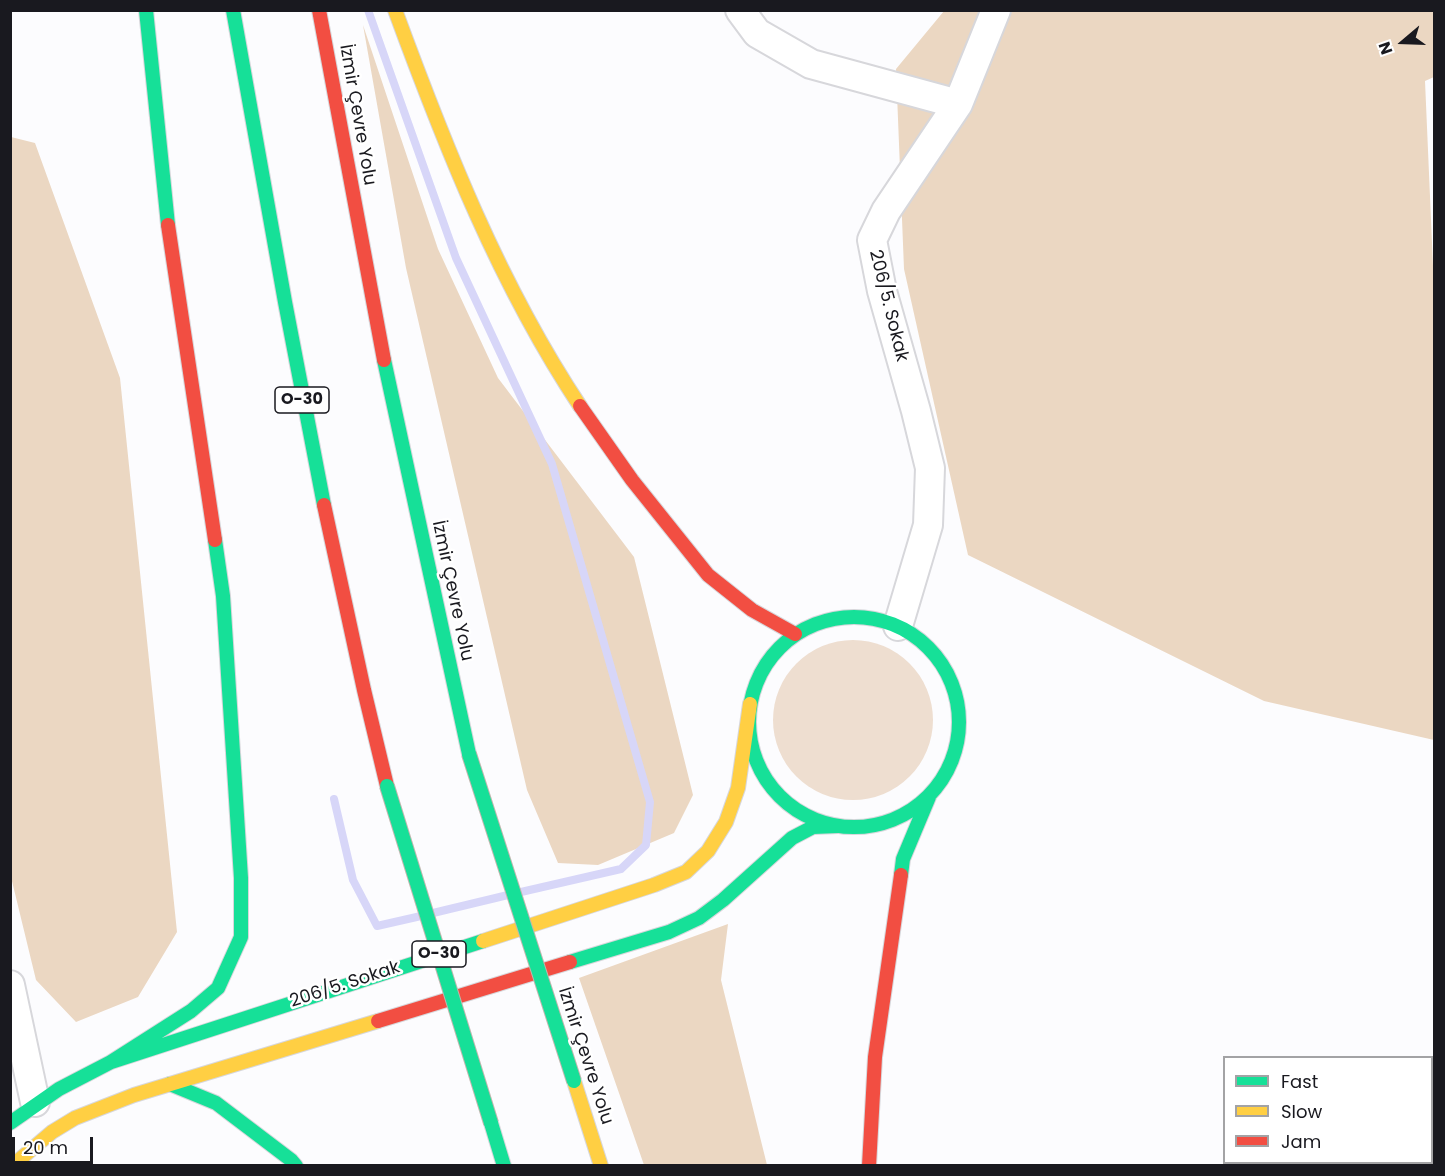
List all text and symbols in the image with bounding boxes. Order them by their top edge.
north arrow [1373,12,1433,72]
text: N [1373,39,1398,57]
street label: İzmir Çevre Yolu [334,43,380,187]
street label: 206/5. Sokak [864,248,912,364]
road number: O-30 [275,387,329,413]
street label: İzmir Çevre Yolu [427,519,477,663]
road number: O-30 [412,941,466,967]
street label: 206/5. Sokak [287,957,403,1013]
street label: İzmir Çevre Yolu [553,985,617,1127]
legend [1223,1056,1433,1164]
text: Fast [1281,1069,1318,1094]
text: Slow [1281,1099,1322,1124]
scale bar [15,1125,96,1163]
text: Jam [1281,1129,1321,1154]
text: 20 m [23,1135,68,1160]

